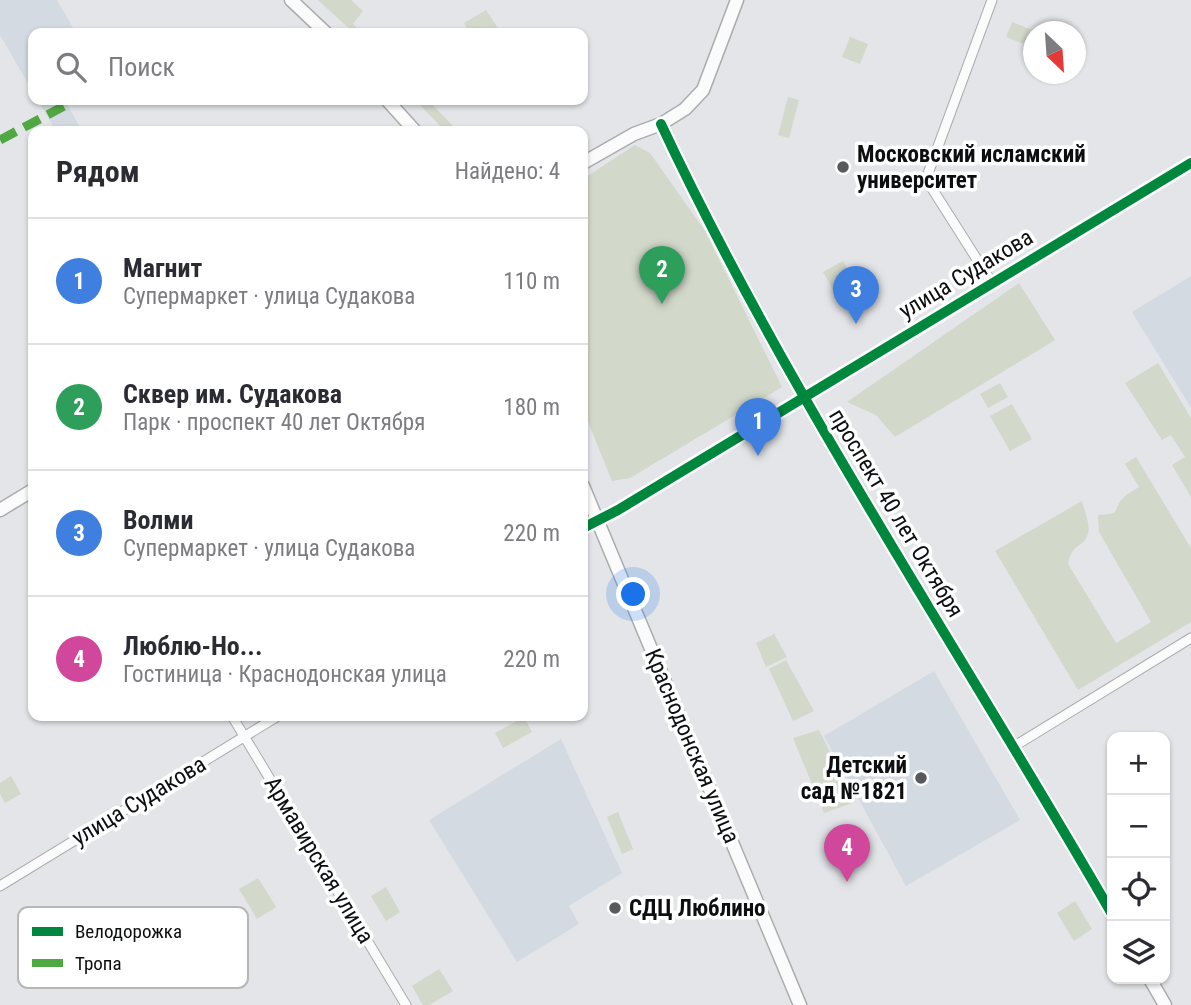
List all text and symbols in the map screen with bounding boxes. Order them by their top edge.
north arrow [1023,21,1086,84]
search box [28,28,588,105]
icon: search [52,48,90,86]
text: Поиск [108,52,175,82]
place label: Московский исламский университет [857,141,1086,194]
text: Рядом [56,154,140,189]
text: Найдено: 4 [455,158,560,185]
marker: Московский исламский университет [835,159,851,175]
street label: улица Судакова [894,223,1038,325]
pin: 2 [639,246,685,304]
text: Магнит [123,253,202,283]
pin: 3 [833,266,879,324]
text: 1 [73,268,85,295]
text: 110 m [503,268,560,295]
text: Супермаркет · улица Судакова [123,283,415,310]
text: Сквер им. Судакова [123,379,342,409]
text: 2 [73,394,85,421]
text: 180 m [503,394,560,421]
pin: 1 [735,398,781,456]
street label: проспект 40 лет Октября [823,404,969,622]
text: Парк · проспект 40 лет Октября [123,409,425,436]
text: Волми [123,505,194,535]
text: 3 [73,520,85,547]
text: 220 m [503,520,560,547]
text: Супермаркет · улица Судакова [123,535,415,562]
your location [616,577,650,611]
text: Люблю-Но... [123,631,262,661]
street label: Краснодонская улица [639,645,745,847]
text: 4 [73,646,85,673]
text: 220 m [503,646,560,673]
text: Гостиница · Краснодонская улица [123,661,447,688]
map controls [1107,732,1170,984]
button: + [1107,732,1170,795]
street label: улица Судакова [67,750,211,852]
place label: Детский сад №1821 [801,752,907,805]
marker: Детский сад №1821 [913,770,929,786]
street label: Армавирская улица [259,772,379,948]
button: − [1107,795,1170,858]
pin: 4 [824,824,870,882]
button: locate [1107,858,1170,921]
place label: СДЦ Люблино [629,895,766,922]
marker: СДЦ Люблино [607,900,623,916]
legend [18,907,248,988]
text: Велодорожка [75,920,182,943]
button: layers [1107,921,1170,984]
text: Тропа [75,952,122,975]

